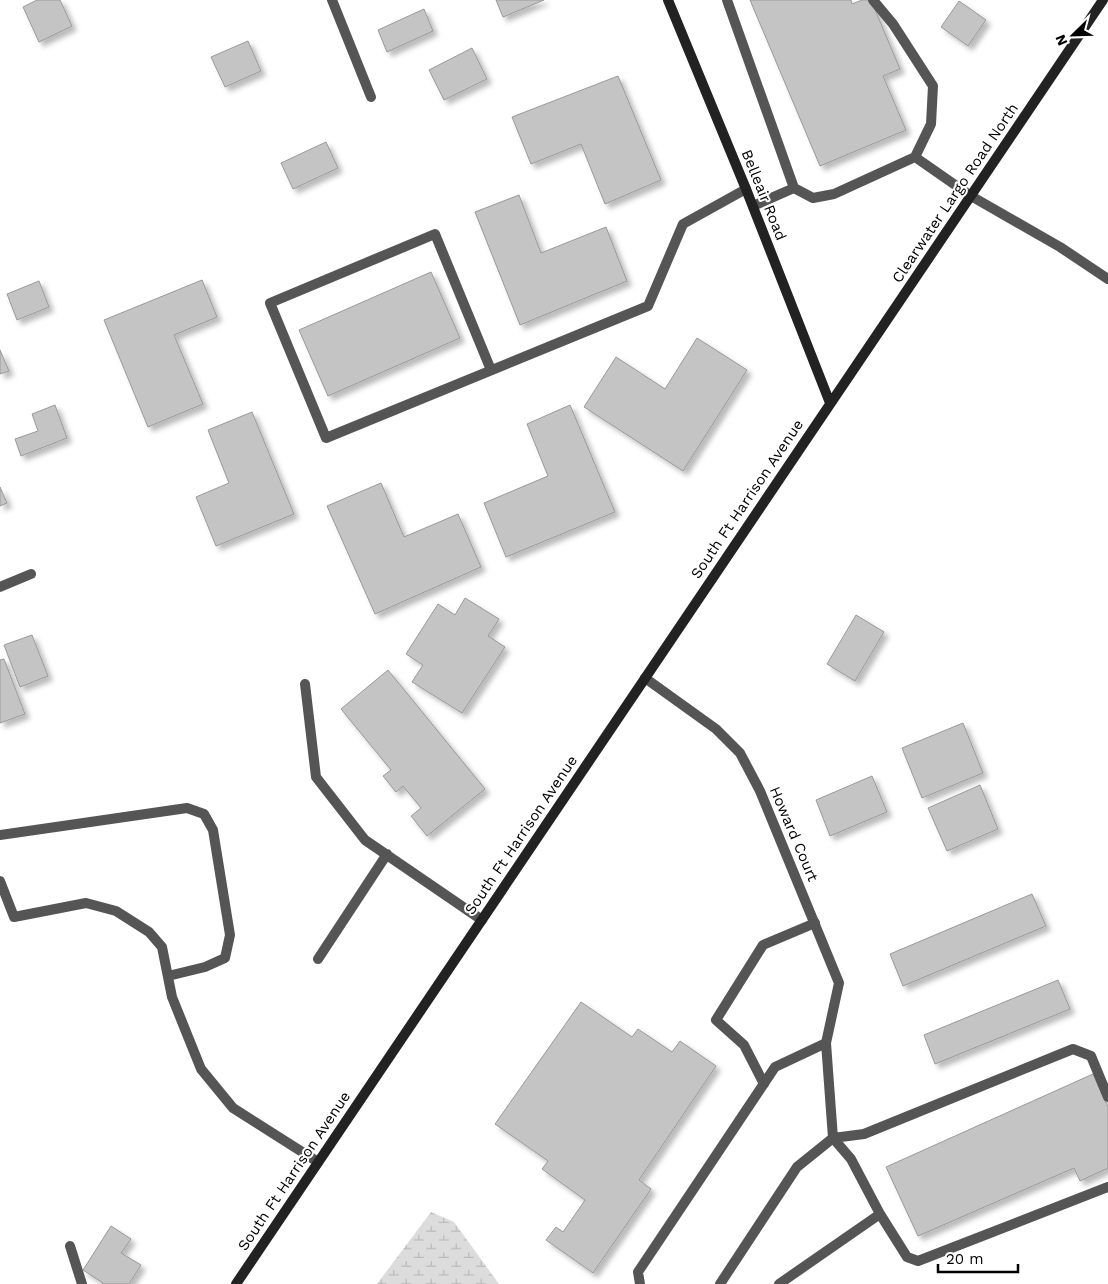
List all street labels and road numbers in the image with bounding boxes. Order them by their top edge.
street label: Clearwater Largo Road North [888,100,1022,286]
street label: Belleair Road [738,147,790,243]
street label: South Ft Harrison Avenue [687,416,807,582]
street label: South Ft Harrison Avenue [461,752,581,918]
street label: Howard Court [766,784,822,885]
street label: South Ft Harrison Avenue [234,1088,354,1254]

